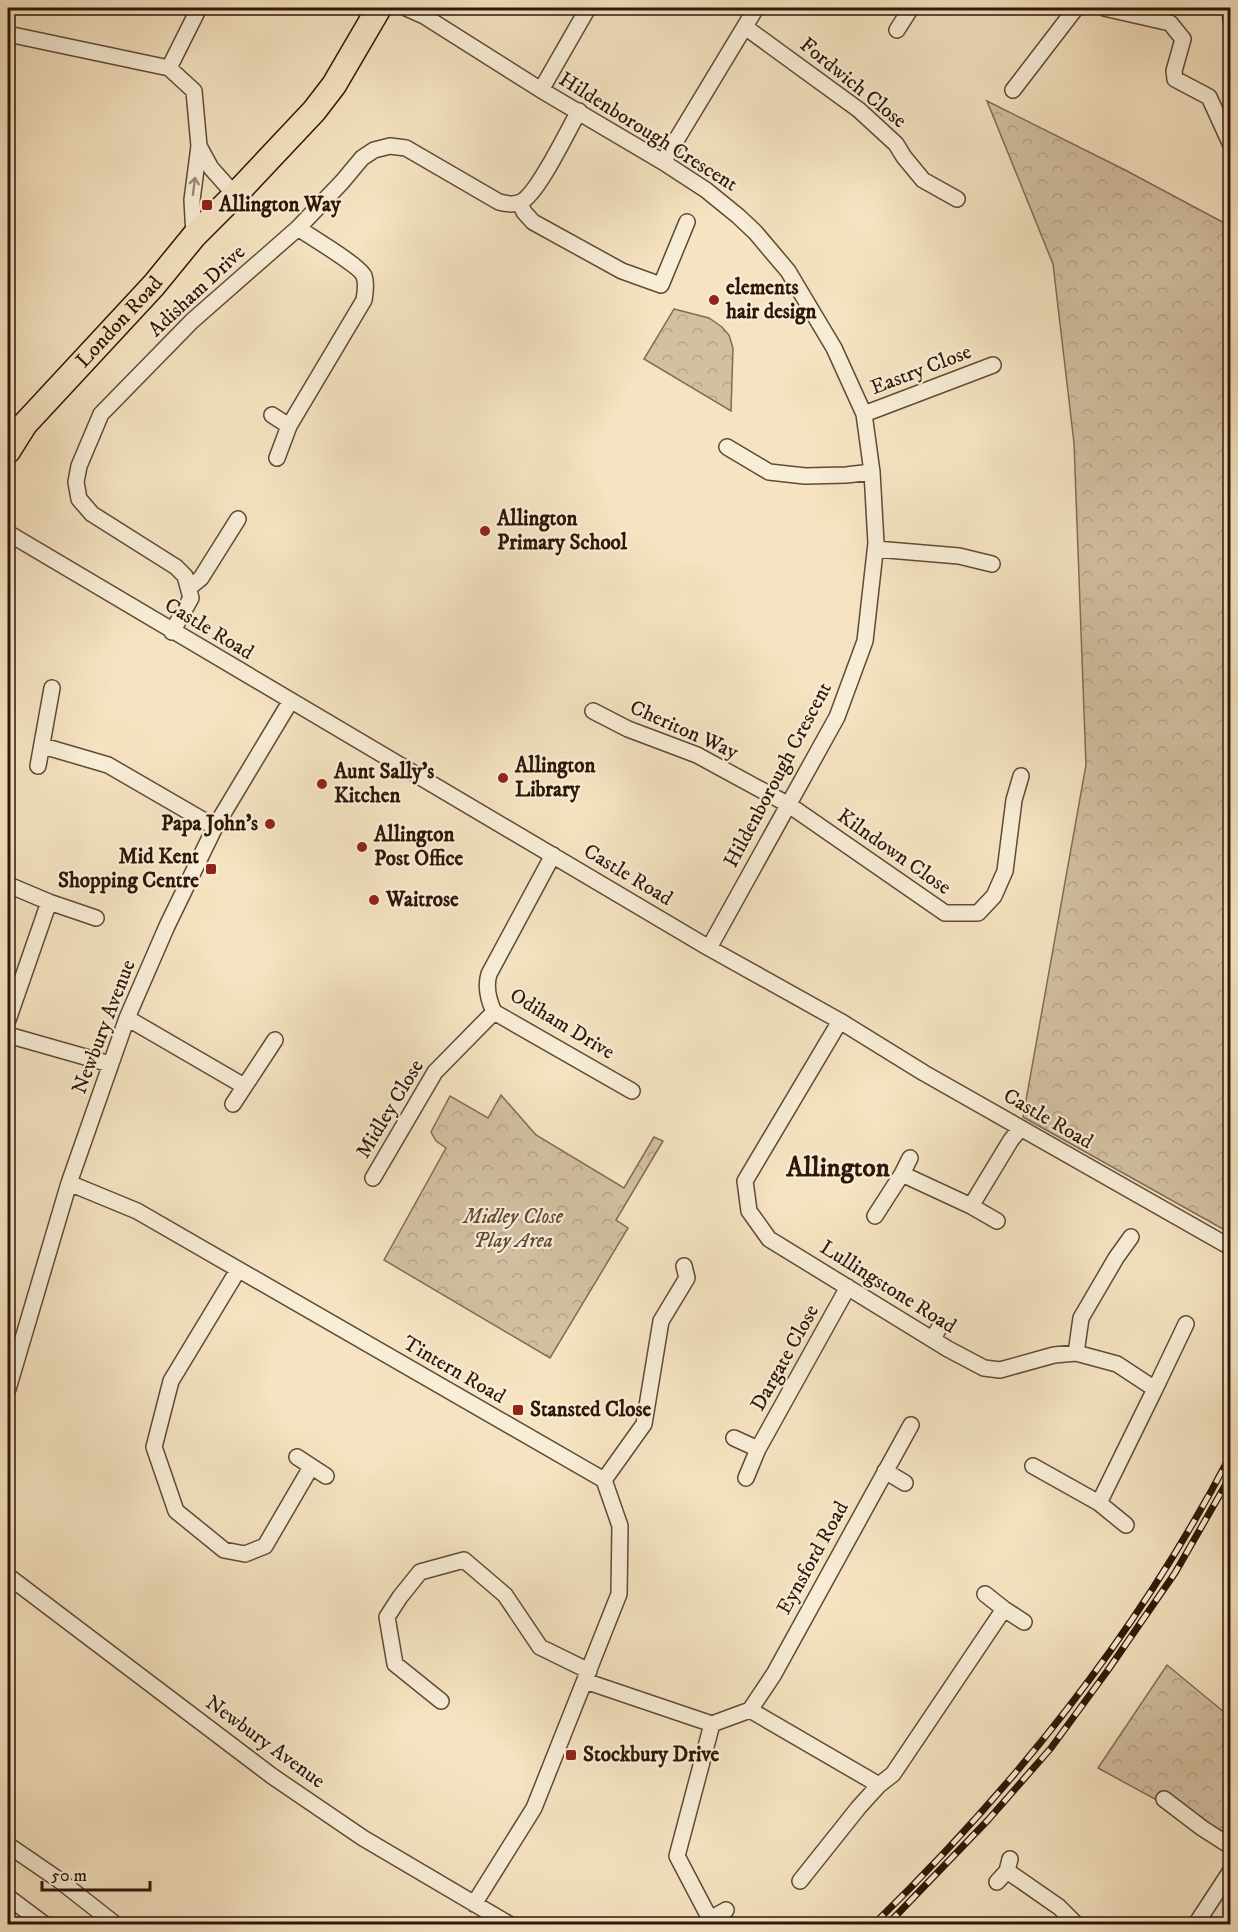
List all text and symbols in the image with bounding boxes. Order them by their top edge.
street label: Fordwich Close [794,32,912,134]
street label: Hildenborough Crescent [554,66,743,198]
one-way arrow [189,176,200,196]
place label: Allington Way [218,192,342,218]
marker: Allington Way [200,198,214,212]
street label: Adisham Drive [143,239,251,343]
street label: London Road [71,271,169,373]
place label: elements hair design [725,275,817,325]
marker: elements hair design [707,293,721,307]
street label: Eastry Close [867,339,975,401]
place label: Allington Primary School [496,506,628,556]
marker: Allington Primary School [478,524,492,538]
street label: Castle Road [160,592,259,666]
street label: Hildenborough Crescent [718,678,838,872]
street label: Cheriton Way [626,695,743,766]
place label: Allington Library [514,753,597,803]
place label: Aunt Sally's Kitchen [333,759,434,809]
marker: Allington Library [496,771,510,785]
marker: Aunt Sally's Kitchen [315,777,329,791]
street label: Kilndown Close [832,803,956,901]
place label: Papa John's [161,811,258,837]
marker: Papa John's [263,817,277,831]
place label: Allington Post Office [373,822,464,872]
street label: Castle Road [579,838,678,912]
marker: Allington Post Office [355,840,369,854]
place label: Mid Kent Shopping Centre [58,844,199,894]
marker: Mid Kent Shopping Centre [204,862,218,876]
place label: Waitrose [385,887,459,913]
marker: Waitrose [367,893,381,907]
street label: Newbury Avenue [66,956,142,1098]
street label: Odiham Drive [505,983,619,1066]
street label: Midley Close [350,1055,430,1163]
street label: Castle Road [998,1083,1098,1155]
district label: Allington [785,1151,891,1185]
park label: Midley Close Play Area [461,1204,564,1254]
street label: Lullingstone Road [815,1235,961,1340]
street label: Dargate Close [745,1300,825,1416]
street label: Tintern Road [398,1330,510,1410]
place label: Stansted Close [530,1397,651,1423]
marker: Stansted Close [511,1403,525,1417]
street label: Eynsford Road [771,1496,855,1619]
street label: Newbury Avenue [200,1690,330,1794]
place label: Stockbury Drive [583,1742,720,1768]
marker: Stockbury Drive [564,1748,578,1762]
scale bar [42,1854,150,1892]
text: 50 m [51,1865,87,1887]

